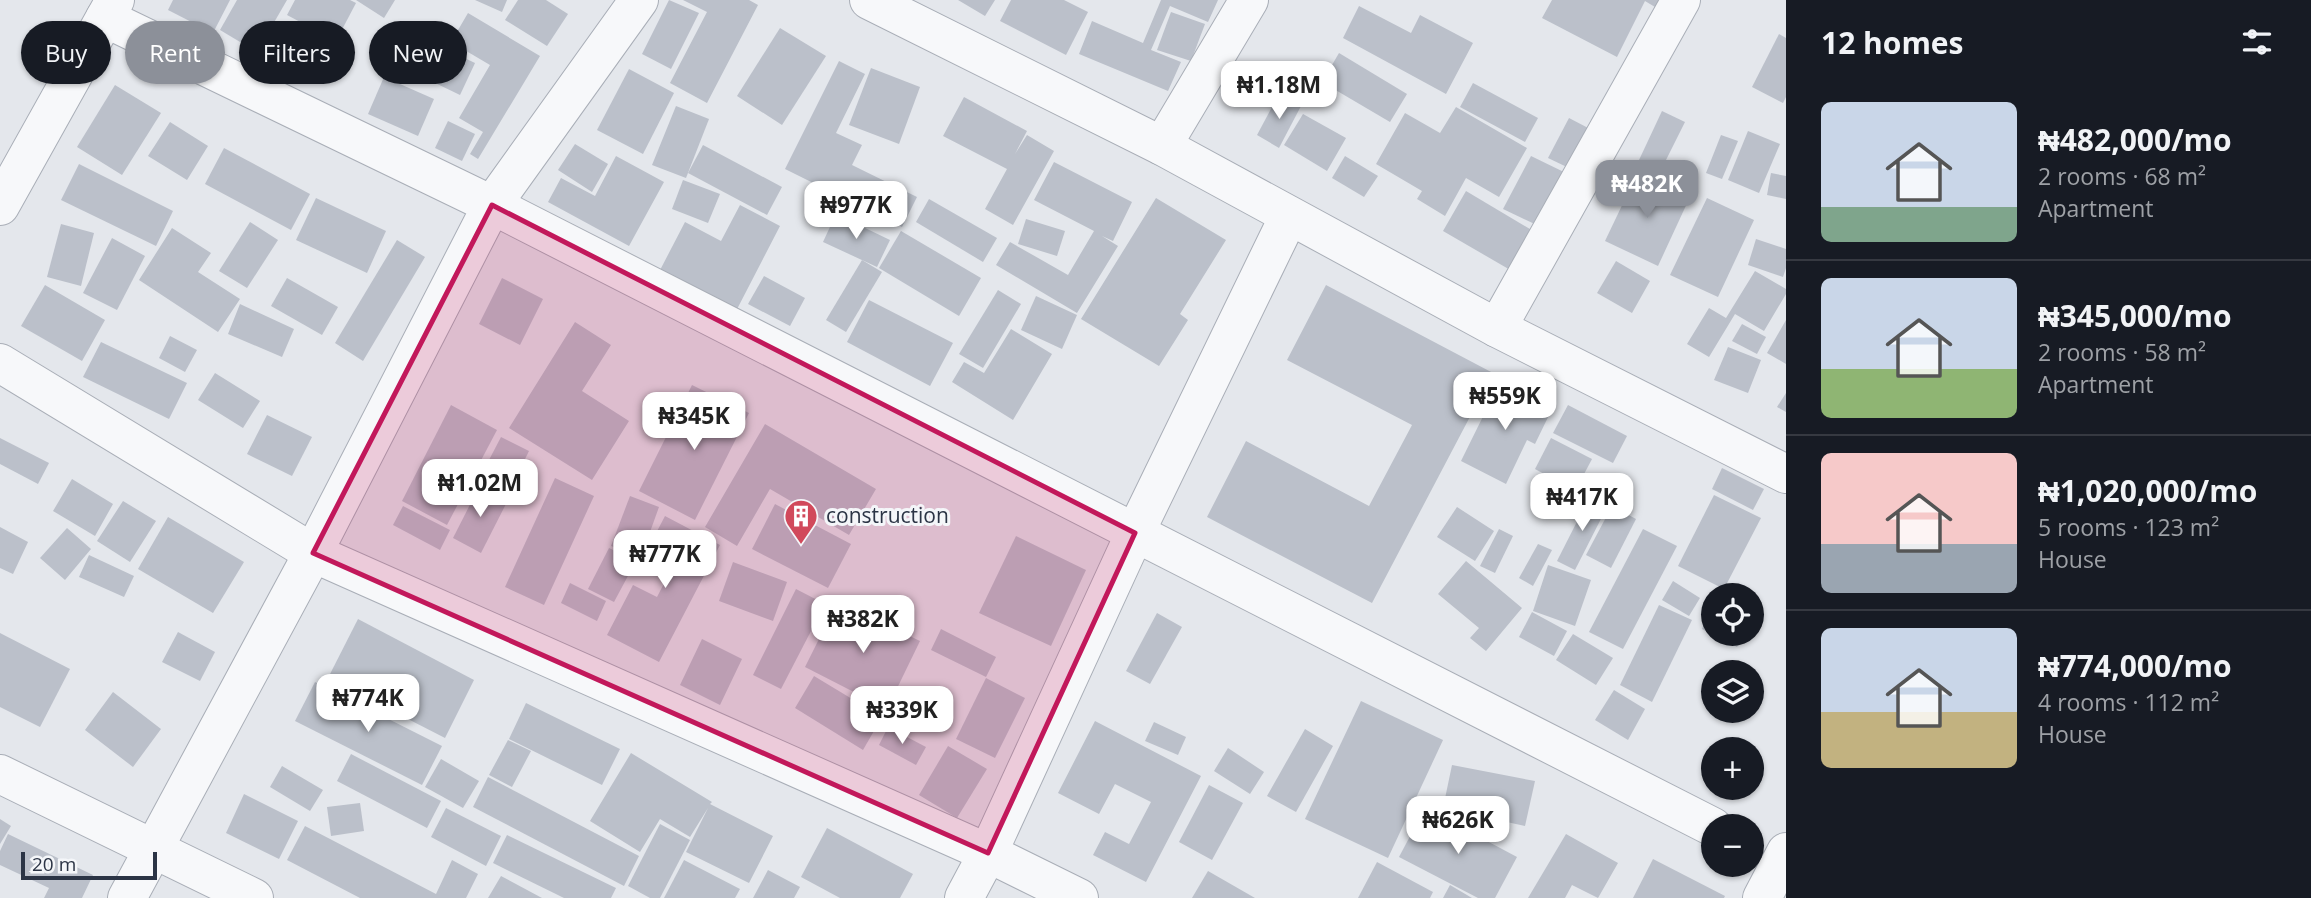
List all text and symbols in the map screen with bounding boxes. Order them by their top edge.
chip: Buy [21,21,111,84]
chip: Rent [125,21,225,84]
chip: Filters [239,21,355,84]
chip: New [369,21,467,84]
text: 12 homes [1821,22,1964,63]
icon: filters [2238,23,2276,61]
pin: ₦1.18M [1222,61,1336,121]
text: ₦1.18M [1237,68,1321,100]
text: ₦482,000/mo [2038,119,2232,160]
icon: home [1877,130,1961,214]
pin: ₦482K [1598,160,1696,220]
text: 2 rooms · 68 m² [2038,160,2206,192]
text: ₦482K [1611,167,1683,199]
pin: ₦977K [807,182,905,241]
text: ₦977K [820,188,892,220]
text: Apartment [2038,192,2154,224]
text: ₦345,000/mo [2038,295,2232,336]
icon: home [1877,306,1961,390]
text: 2 rooms · 58 m² [2038,336,2206,368]
text: Apartment [2038,368,2154,400]
pin: ₦559K [1456,372,1554,432]
text: ₦559K [1469,379,1541,411]
pin: ₦345K [645,392,743,452]
text: ₦345K [658,399,730,431]
pin: ₦1.02M [423,460,537,519]
text: ₦1.02M [438,466,522,498]
text: ₦1,020,000/mo [2038,470,2257,511]
pin: ₦417K [1533,474,1631,533]
text: ₦417K [1546,480,1618,512]
icon: home [1877,481,1961,565]
building icon: construction [782,497,820,546]
place label: construction [826,501,949,529]
text: 5 rooms · 123 m² [2038,511,2219,543]
pin: ₦777K [616,530,714,590]
text: ₦777K [629,537,701,569]
text: House [2038,543,2107,575]
map controls [1701,583,1764,877]
button: locate [1701,583,1764,646]
pin: ₦382K [814,596,912,655]
text: ₦382K [827,602,899,634]
text: ₦774,000/mo [2038,645,2232,686]
icon: home [1877,656,1961,740]
button: layers [1701,660,1764,723]
pin: ₦774K [319,674,417,734]
text: ₦774K [332,681,404,713]
pin: ₦339K [853,686,951,746]
text: 4 rooms · 112 m² [2038,686,2219,718]
text: ₦339K [866,693,938,725]
text: House [2038,718,2107,750]
button: + [1701,737,1764,800]
pin: ₦626K [1409,796,1507,856]
text: ₦626K [1422,803,1494,835]
button: − [1701,814,1764,877]
scale bar [21,849,158,881]
text: 20 m [32,851,76,877]

